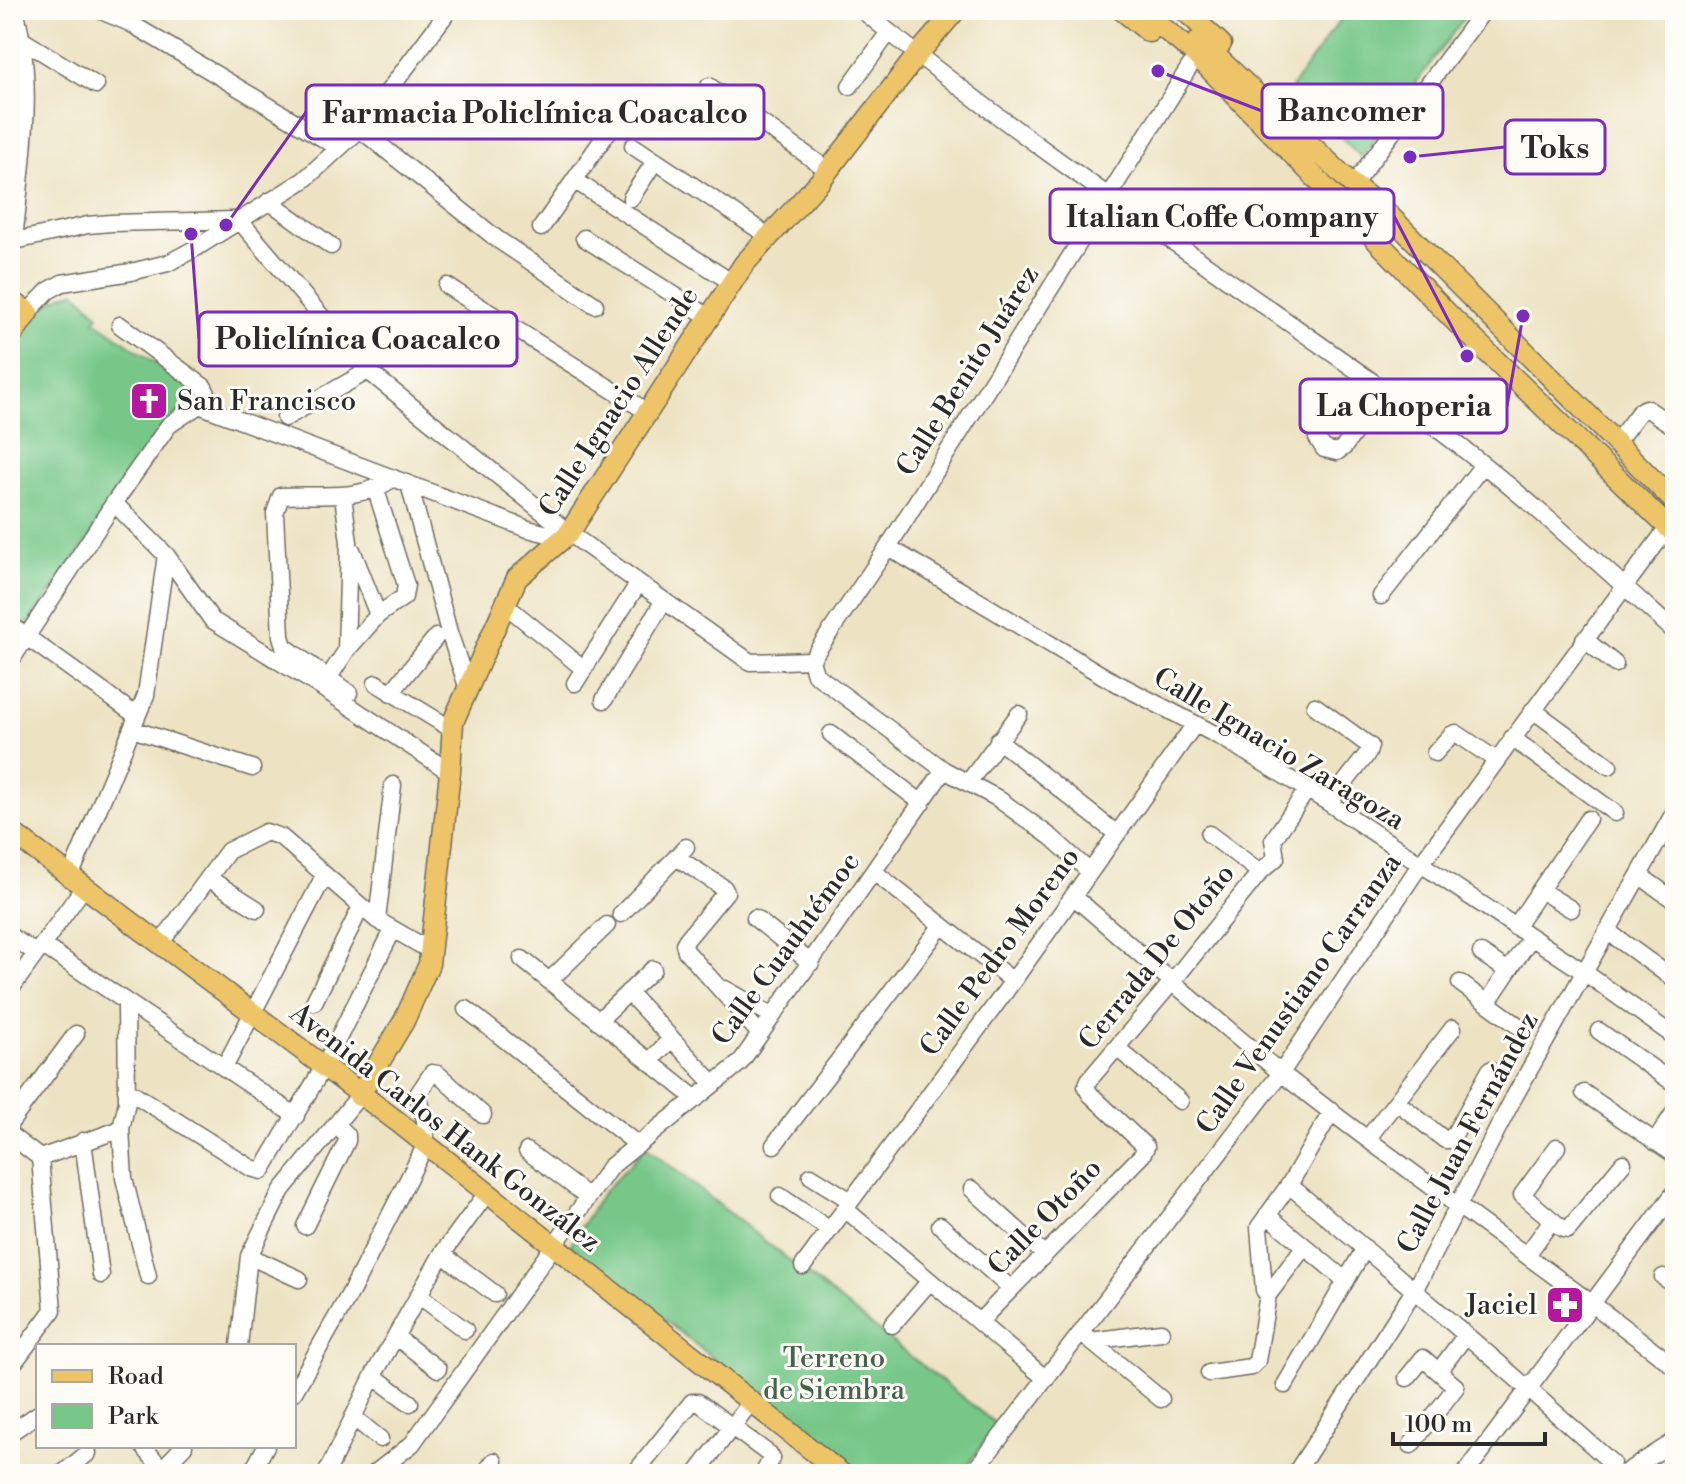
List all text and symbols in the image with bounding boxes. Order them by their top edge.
callout: Bancomer [1262,84,1443,138]
callout: Farmacia Policlínica Coacalco [306,85,764,139]
text: Bancomer [1277,93,1427,131]
text: Farmacia Policlínica Coacalco [322,95,748,133]
callout: Toks [1505,120,1605,174]
text: Toks [1521,130,1589,168]
callout: Italian Coffe Company [1050,189,1394,243]
text: Italian Coffe Company [1066,199,1379,237]
street label: Calle Benito Juárez [889,259,1047,483]
street label: Calle Ignacio Allende [532,280,706,524]
callout: Policlínica Coacalco [199,312,517,366]
text: Policlínica Coacalco [215,321,501,359]
callout: La Choperia [1300,379,1507,433]
church icon: San Francisco [128,380,170,422]
place label: San Francisco [177,384,356,419]
text: La Choperia [1316,388,1493,426]
street label: Calle Ignacio Zaragoza [1147,660,1412,838]
street label: Calle Pedro Moreno [913,841,1087,1063]
street label: Calle Cuauhtémoc [704,846,868,1052]
street label: Calle Venustiano Carranza [1189,846,1410,1141]
street label: Cerrada De Otoño [1071,857,1243,1057]
street label: Avenida Carlos Hank González [282,995,607,1260]
street label: Calle Juan Fernández [1389,1006,1547,1260]
street label: Calle Otoño [980,1151,1110,1283]
pharmacy icon: Jaciel [1544,1284,1586,1326]
place label: Jaciel [1464,1288,1537,1323]
park label: Terreno de Siembra [763,1341,906,1408]
legend [36,1344,296,1448]
text: Road [108,1362,164,1392]
scale bar [1393,1396,1545,1446]
text: Park [108,1402,159,1432]
text: 100 m [1405,1410,1472,1440]

